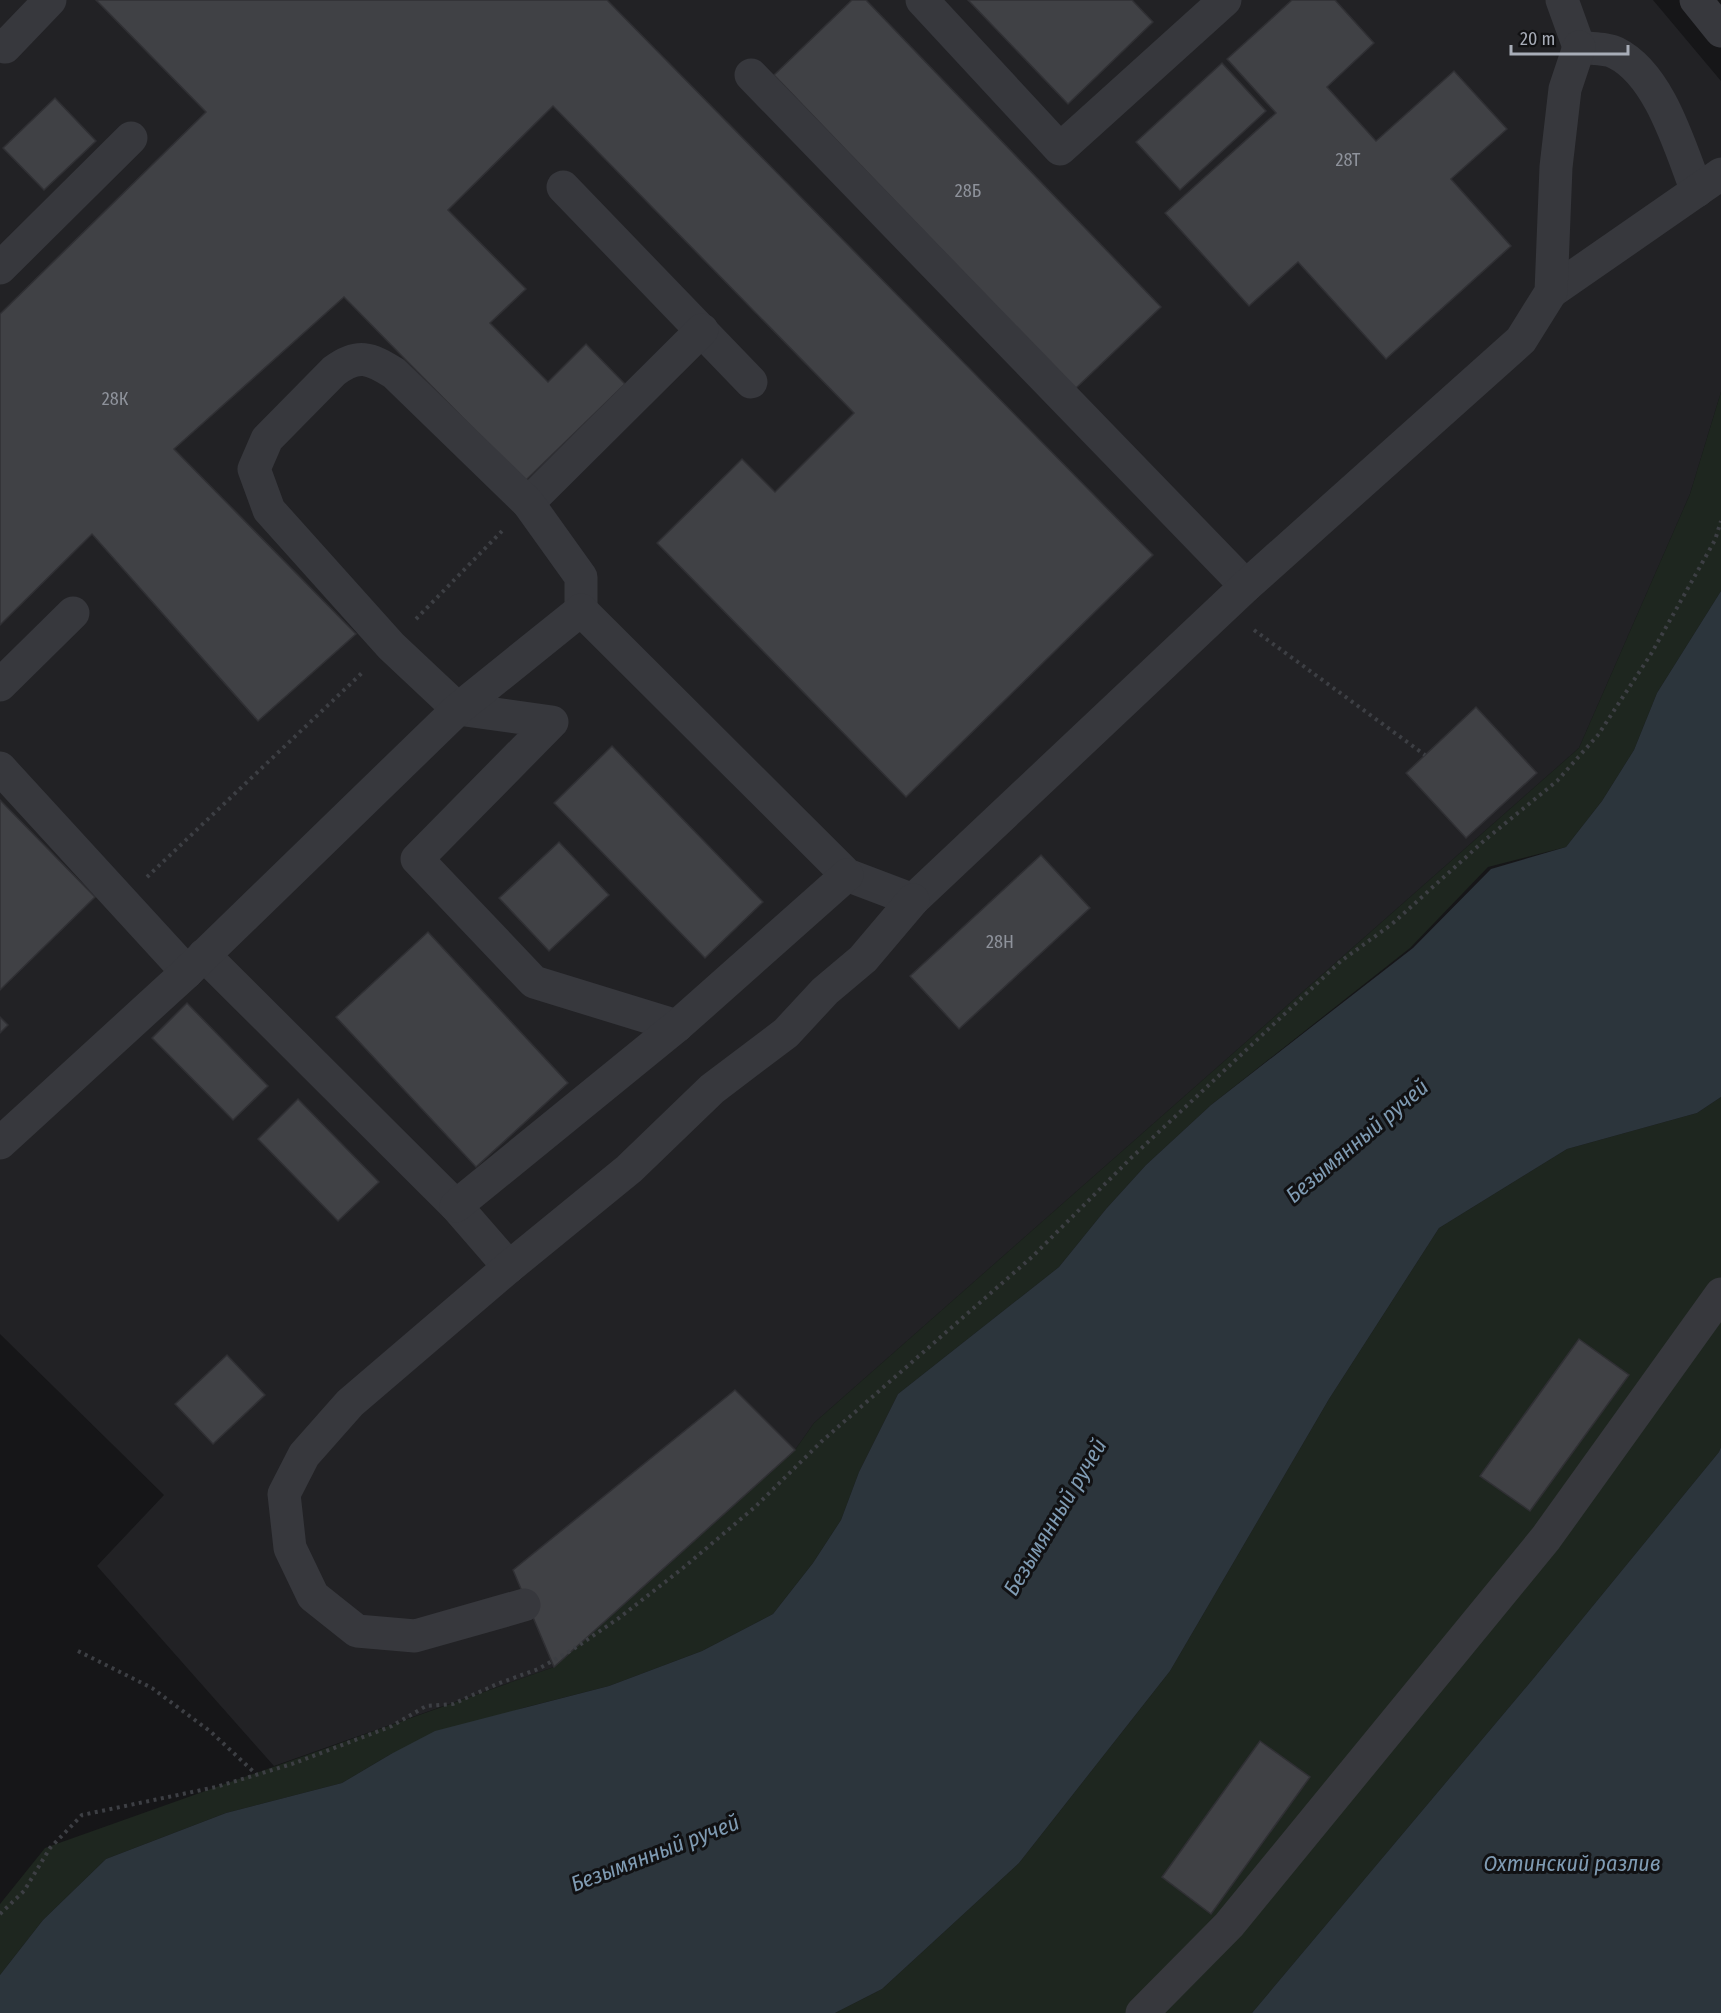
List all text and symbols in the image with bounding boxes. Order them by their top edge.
scale bar [1511,18,1628,56]
text: 20 m [1520,28,1555,50]
house number: 28Т [1336,149,1361,171]
house number: 28Б [955,180,981,202]
house number: 28К [102,388,129,410]
house number: 28Н [986,931,1014,953]
water label: Безымянный ручей [1280,1073,1434,1209]
water label: Безымянный ручей [998,1434,1112,1600]
water label: Безымянный ручей [567,1809,743,1897]
water label: Охтинский разлив [1484,1850,1660,1877]

